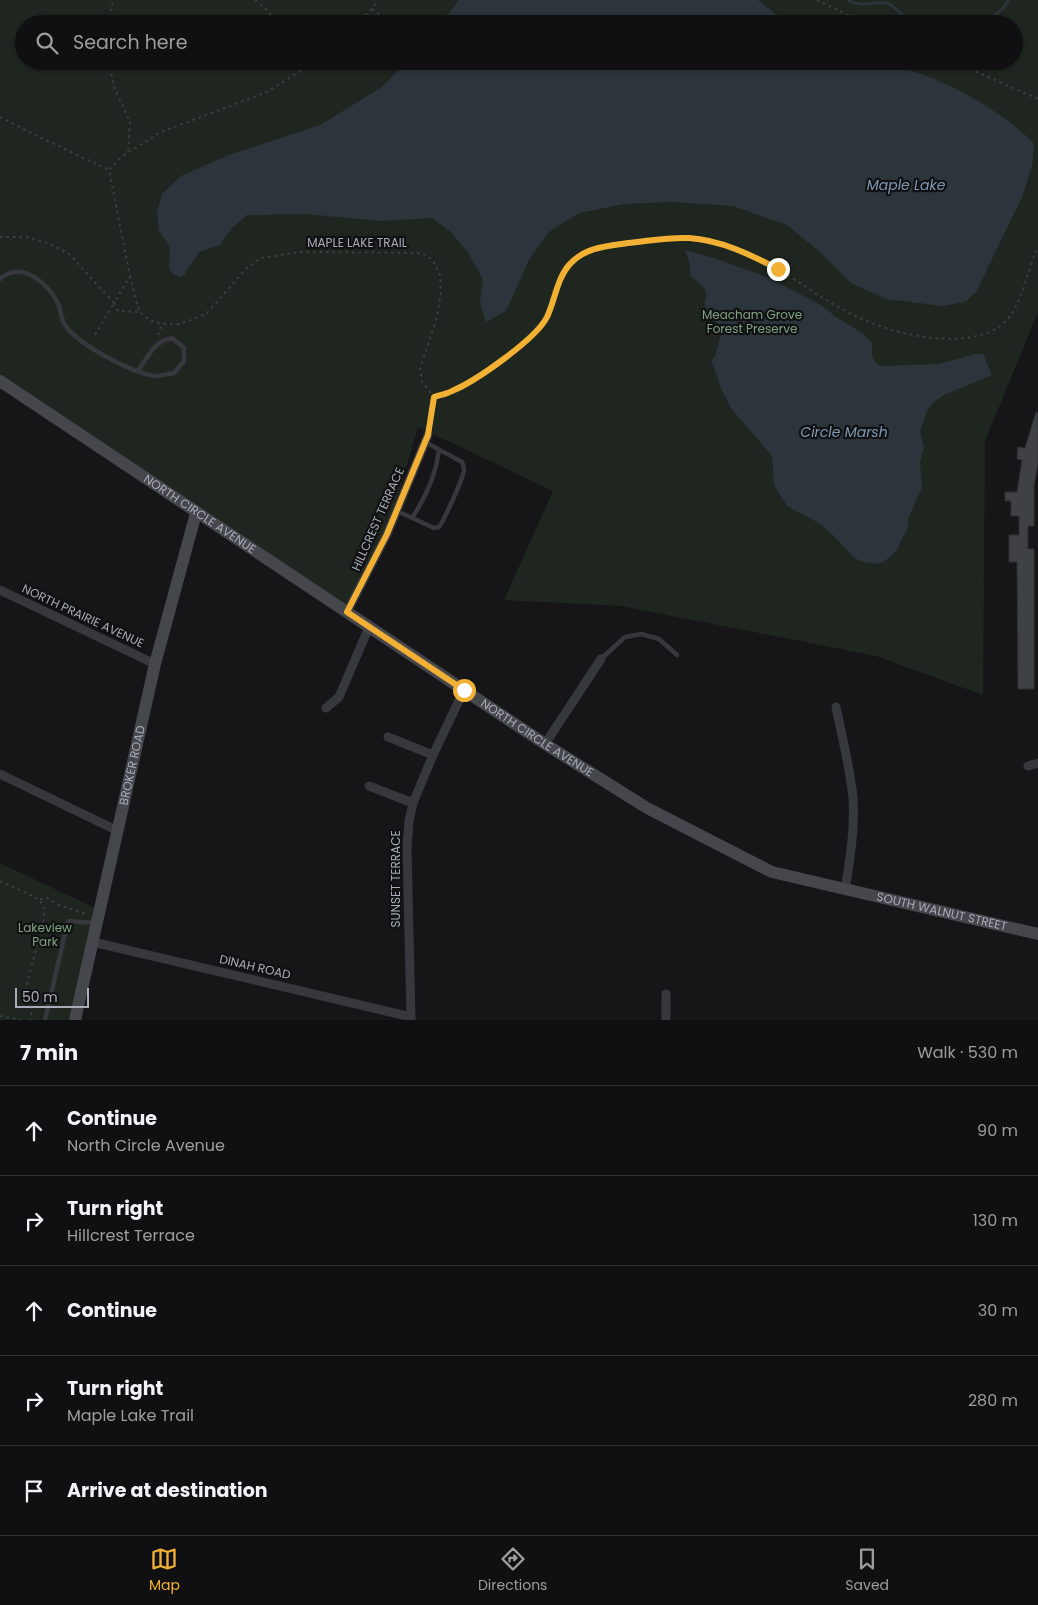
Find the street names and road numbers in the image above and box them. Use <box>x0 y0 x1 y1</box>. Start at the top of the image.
street label: MAPLE LAKE TRAIL <box>307 234 407 251</box>
street label: HILLCREST TERRACE <box>347 464 408 573</box>
street label: NORTH CIRCLE AVENUE <box>141 470 260 557</box>
street label: NORTH PRAIRIE AVENUE <box>19 580 147 651</box>
street label: NORTH CIRCLE AVENUE <box>478 695 597 781</box>
street label: BROKER ROAD <box>115 724 149 807</box>
street label: SUNSET TERRACE <box>387 830 404 928</box>
street label: SOUTH WALNUT STREET <box>875 888 1009 935</box>
street label: DINAH ROAD <box>218 950 292 983</box>

